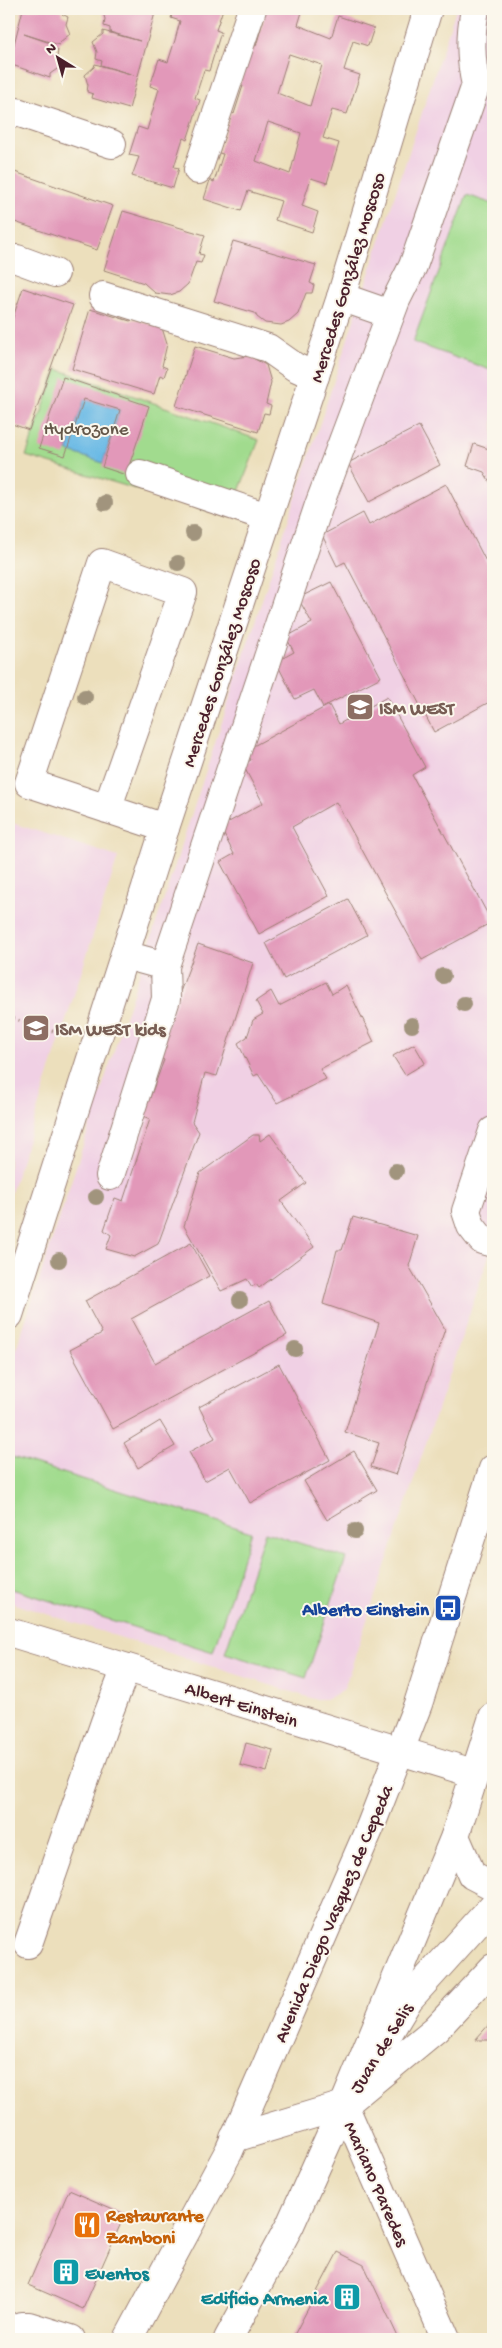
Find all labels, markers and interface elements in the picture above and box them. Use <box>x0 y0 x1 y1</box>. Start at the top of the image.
north arrow <box>32 32 82 82</box>
text: N <box>43 40 60 59</box>
street label: Mercedes González Moscoso <box>306 170 392 386</box>
park label: Hydrozone <box>44 419 129 442</box>
street label: Mercedes González Moscoso <box>179 556 268 770</box>
school or university icon: ISM WEST <box>345 692 375 722</box>
place label: ISM WEST <box>379 699 456 722</box>
school or university icon: ISM WEST kids <box>21 1013 51 1043</box>
place label: ISM WEST kids <box>55 1020 166 1043</box>
bus stop icon: Alberto Einstein <box>433 1593 463 1623</box>
place label: Alberto Einstein <box>301 1600 430 1623</box>
street label: Albert Einstein <box>182 1678 300 1734</box>
street label: Avenida Diego Vasquez de Cepeda <box>270 1781 401 2047</box>
street label: Juan de Selis <box>346 1998 420 2098</box>
street label: Mariano Paredes <box>337 2119 413 2251</box>
place label: Restaurante Zamboni <box>105 2206 205 2251</box>
restaurant icon: Restaurante Zamboni <box>72 2210 102 2240</box>
building icon: Eventos <box>51 2257 81 2287</box>
place label: Eventos <box>85 2264 150 2287</box>
building icon: Edificio Armenia <box>332 2282 362 2312</box>
place label: Edificio Armenia <box>201 2289 329 2312</box>

